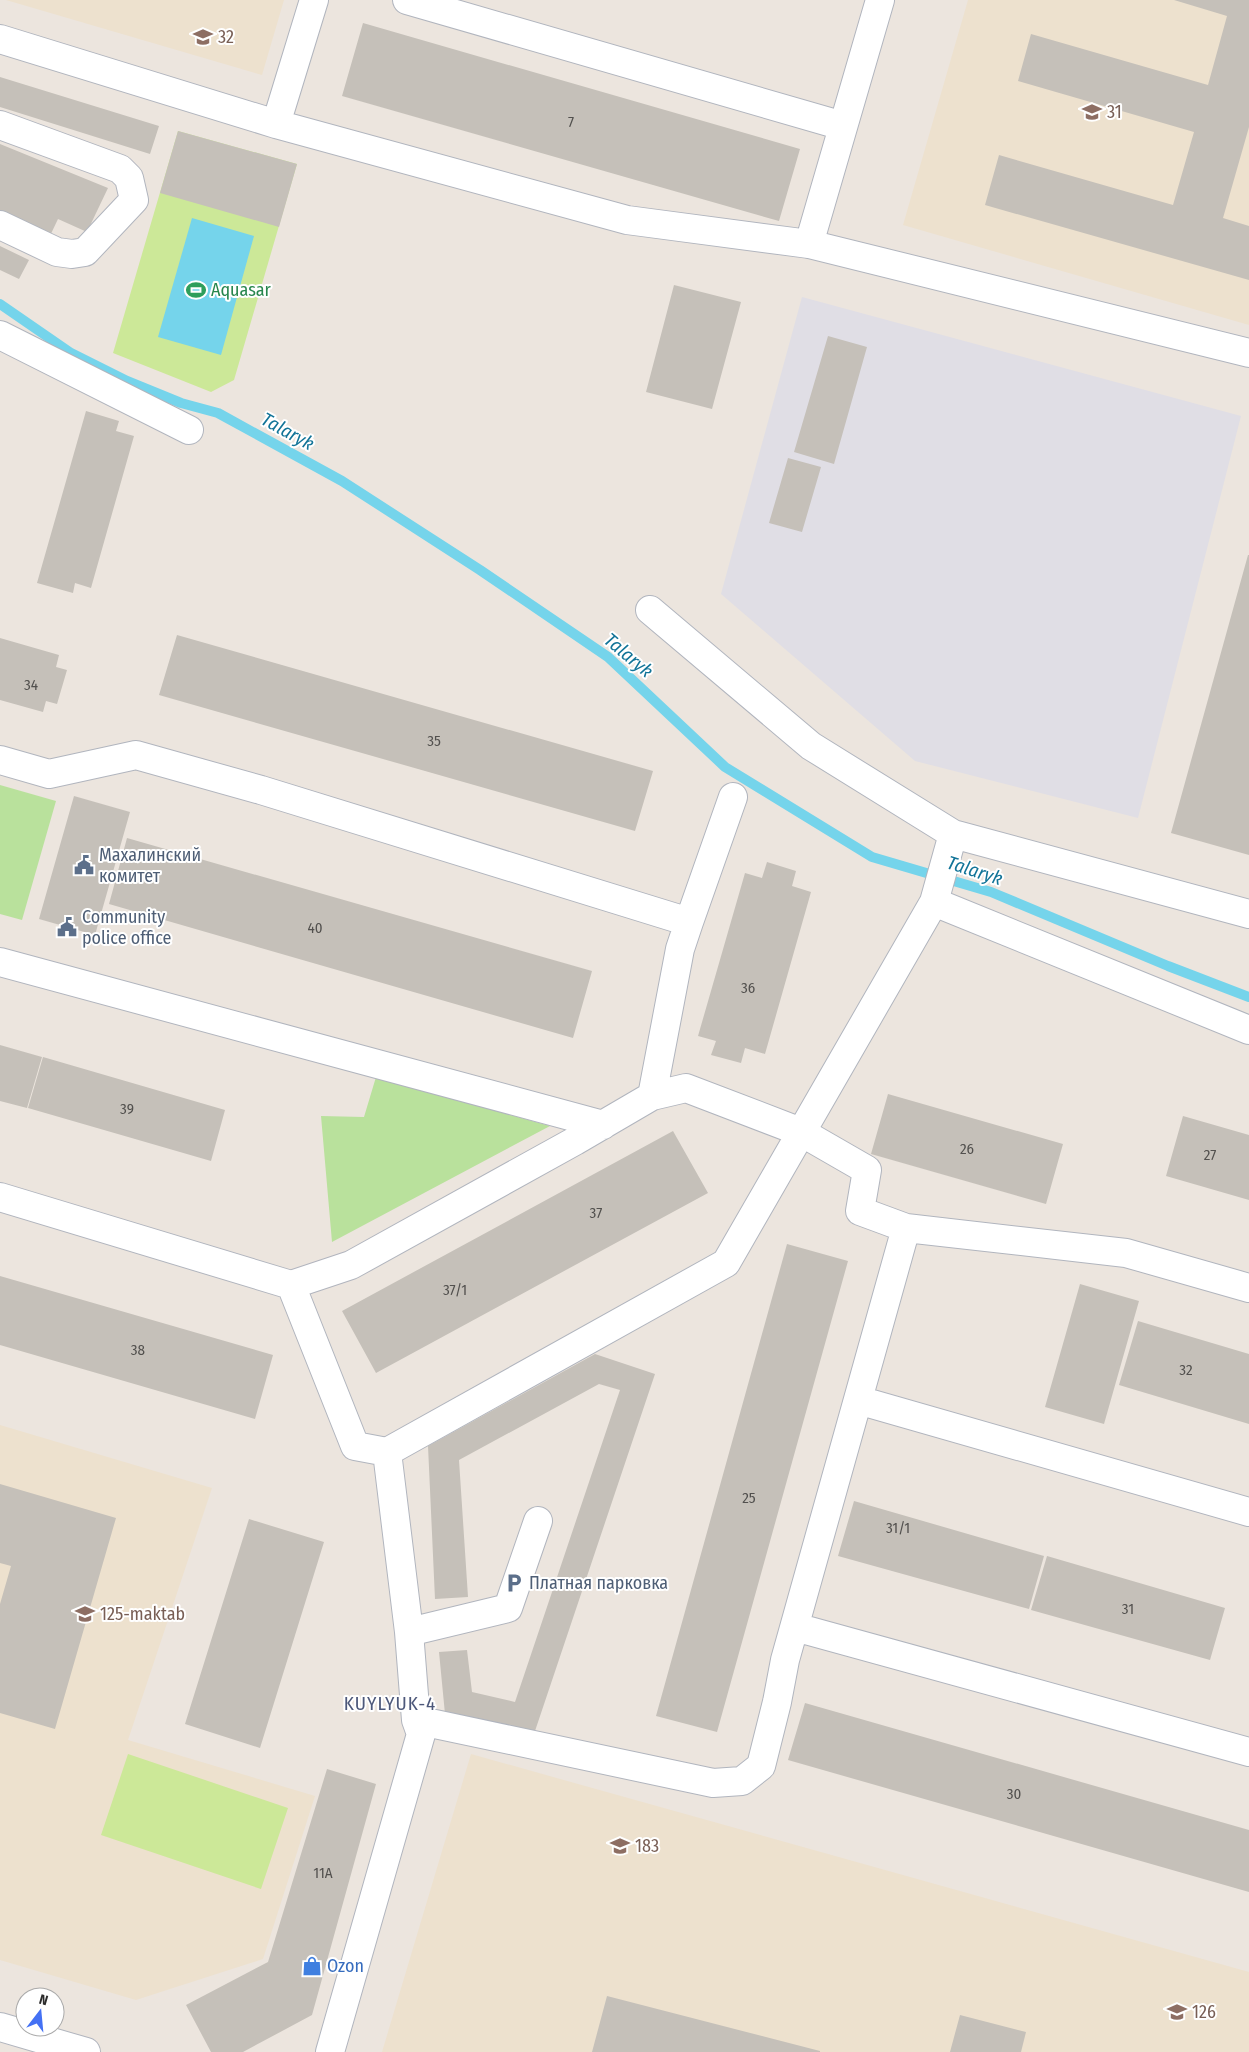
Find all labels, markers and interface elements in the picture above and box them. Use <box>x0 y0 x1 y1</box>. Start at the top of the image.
school or university icon: 32 <box>192 26 214 48</box>
place label: 32 <box>218 26 234 48</box>
school or university icon: 31 <box>1081 101 1103 123</box>
place label: 31 <box>1107 101 1122 123</box>
house number: 7 <box>568 113 574 131</box>
sports icon: Aquasar <box>185 279 207 301</box>
place label: Aquasar <box>211 279 272 301</box>
water label: Talaryk <box>257 408 318 455</box>
water label: Talaryk <box>600 628 658 682</box>
house number: 34 <box>24 676 38 694</box>
house number: 35 <box>427 732 441 750</box>
place label: Махалинский комитет <box>99 844 201 887</box>
water label: Talaryk <box>944 851 1005 890</box>
public building icon: Махалинский комитет <box>73 854 95 876</box>
place label: Community police office <box>82 906 172 949</box>
public building icon: Community police office <box>56 916 78 938</box>
house number: 40 <box>307 919 323 937</box>
house number: 36 <box>741 979 755 997</box>
house number: 39 <box>120 1100 134 1118</box>
house number: 26 <box>960 1140 974 1158</box>
house number: 27 <box>1204 1146 1216 1164</box>
house number: 37 <box>590 1204 602 1222</box>
house number: 37/1 <box>443 1281 467 1299</box>
house number: 38 <box>131 1341 145 1359</box>
house number: 32 <box>1179 1361 1193 1379</box>
house number: 25 <box>742 1489 756 1507</box>
house number: 31/1 <box>886 1519 910 1537</box>
parking icon: Платная парковка <box>503 1572 525 1594</box>
place label: Платная парковка <box>529 1572 668 1594</box>
house number: 31 <box>1122 1600 1134 1618</box>
school or university icon: 125-maktab <box>74 1603 96 1625</box>
place label: 125-maktab <box>100 1603 185 1625</box>
district label: KUYLYUK-4 <box>344 1692 436 1715</box>
house number: 30 <box>1007 1785 1021 1803</box>
school or university icon: 183 <box>609 1835 631 1857</box>
place label: 183 <box>635 1835 659 1857</box>
house number: 11А <box>313 1864 333 1882</box>
shop icon: Ozon <box>301 1955 323 1977</box>
place label: Ozon <box>327 1955 364 1977</box>
north arrow <box>15 1987 65 2037</box>
text: N <box>37 1991 50 2009</box>
school or university icon: 126 <box>1166 2001 1188 2023</box>
place label: 126 <box>1192 2001 1216 2023</box>

